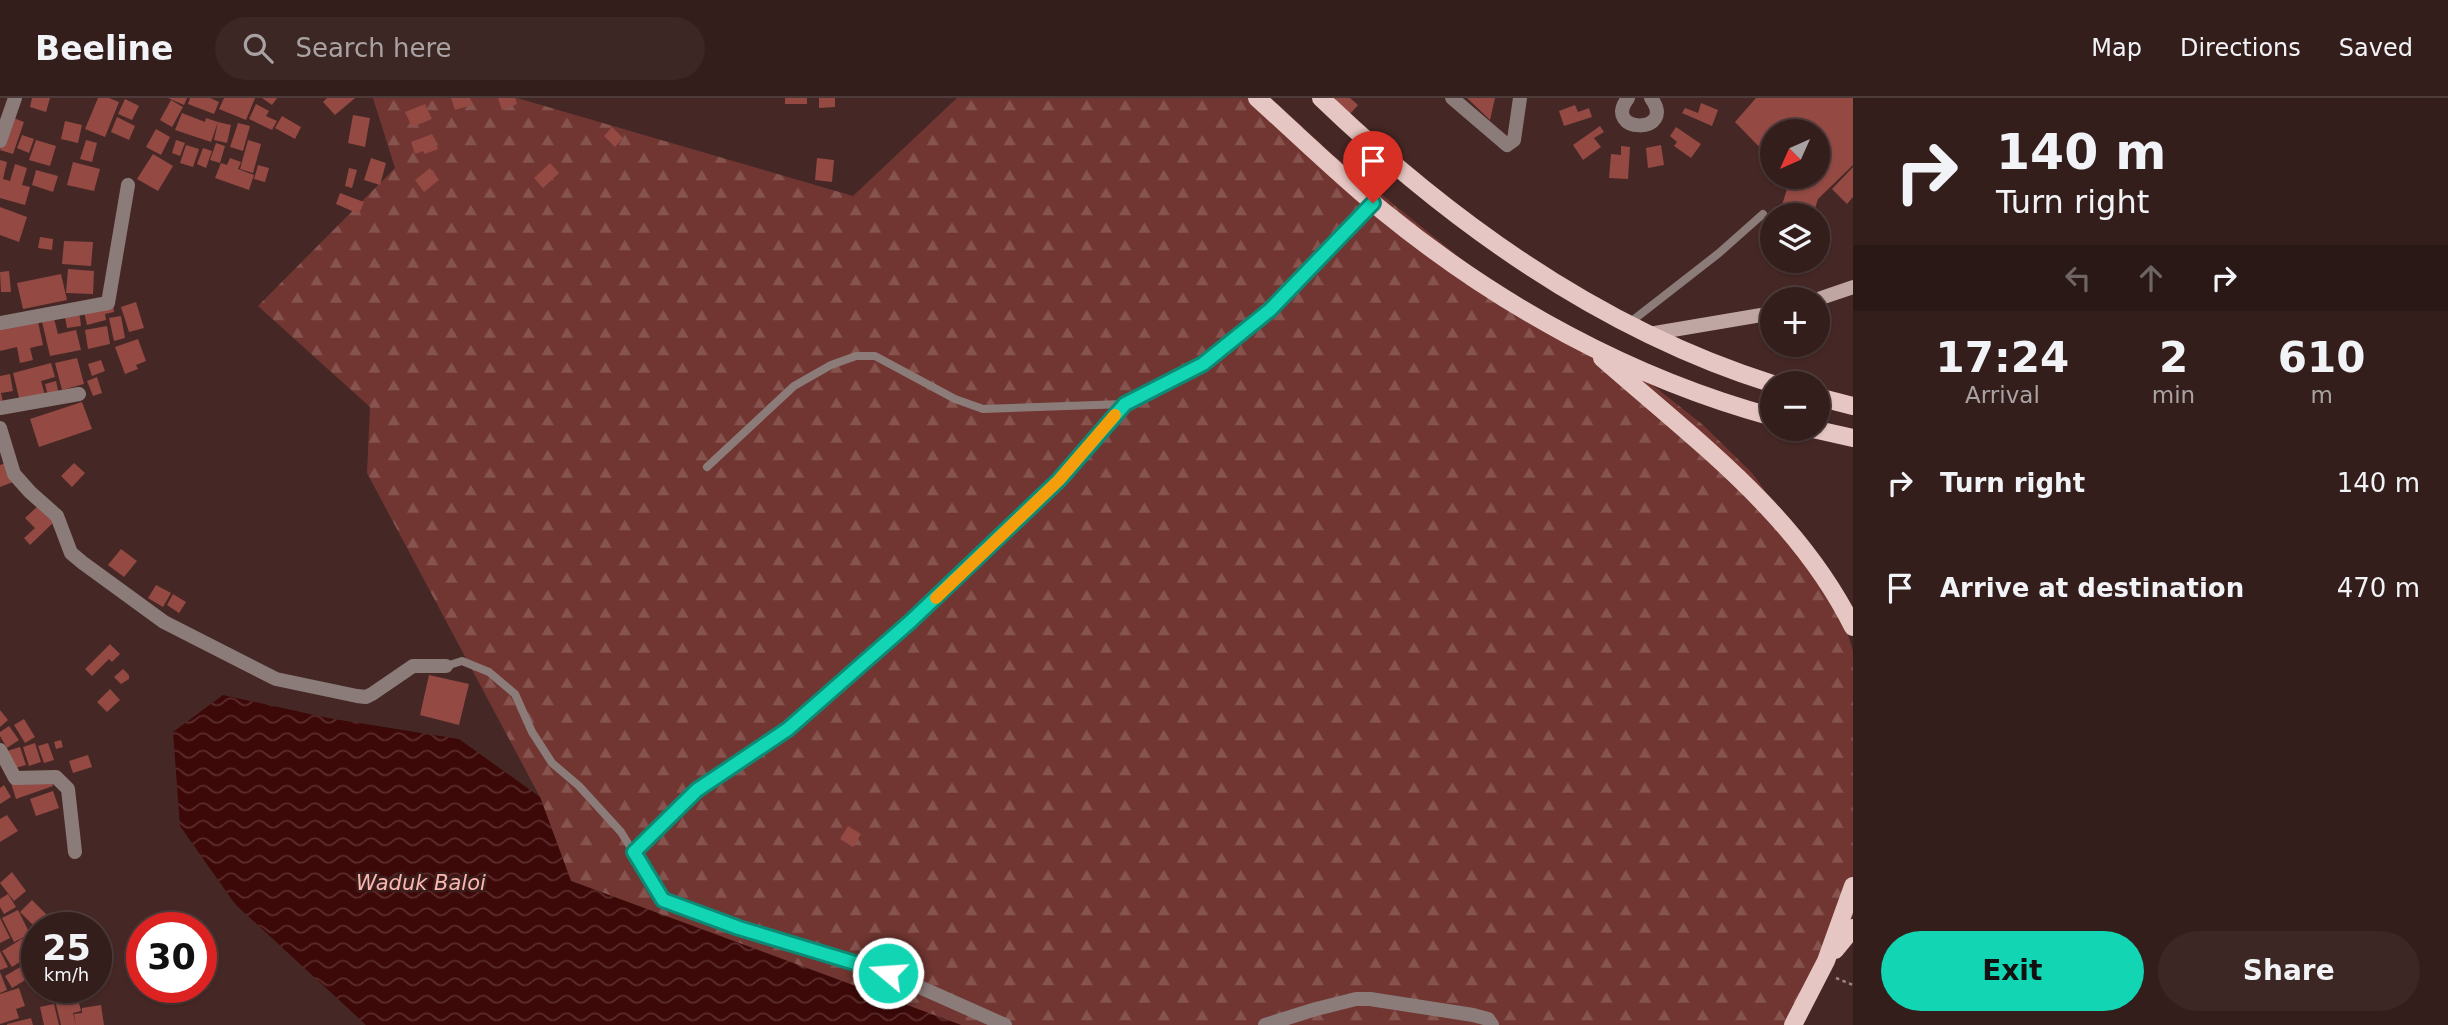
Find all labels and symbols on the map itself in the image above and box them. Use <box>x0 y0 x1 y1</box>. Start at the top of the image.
north arrow <box>1760 119 1830 189</box>
pin <box>1343 131 1403 203</box>
water label: Waduk Baloi <box>356 871 486 895</box>
speed limit sign: 30 <box>126 912 217 1003</box>
position arrow <box>851 936 925 1010</box>

